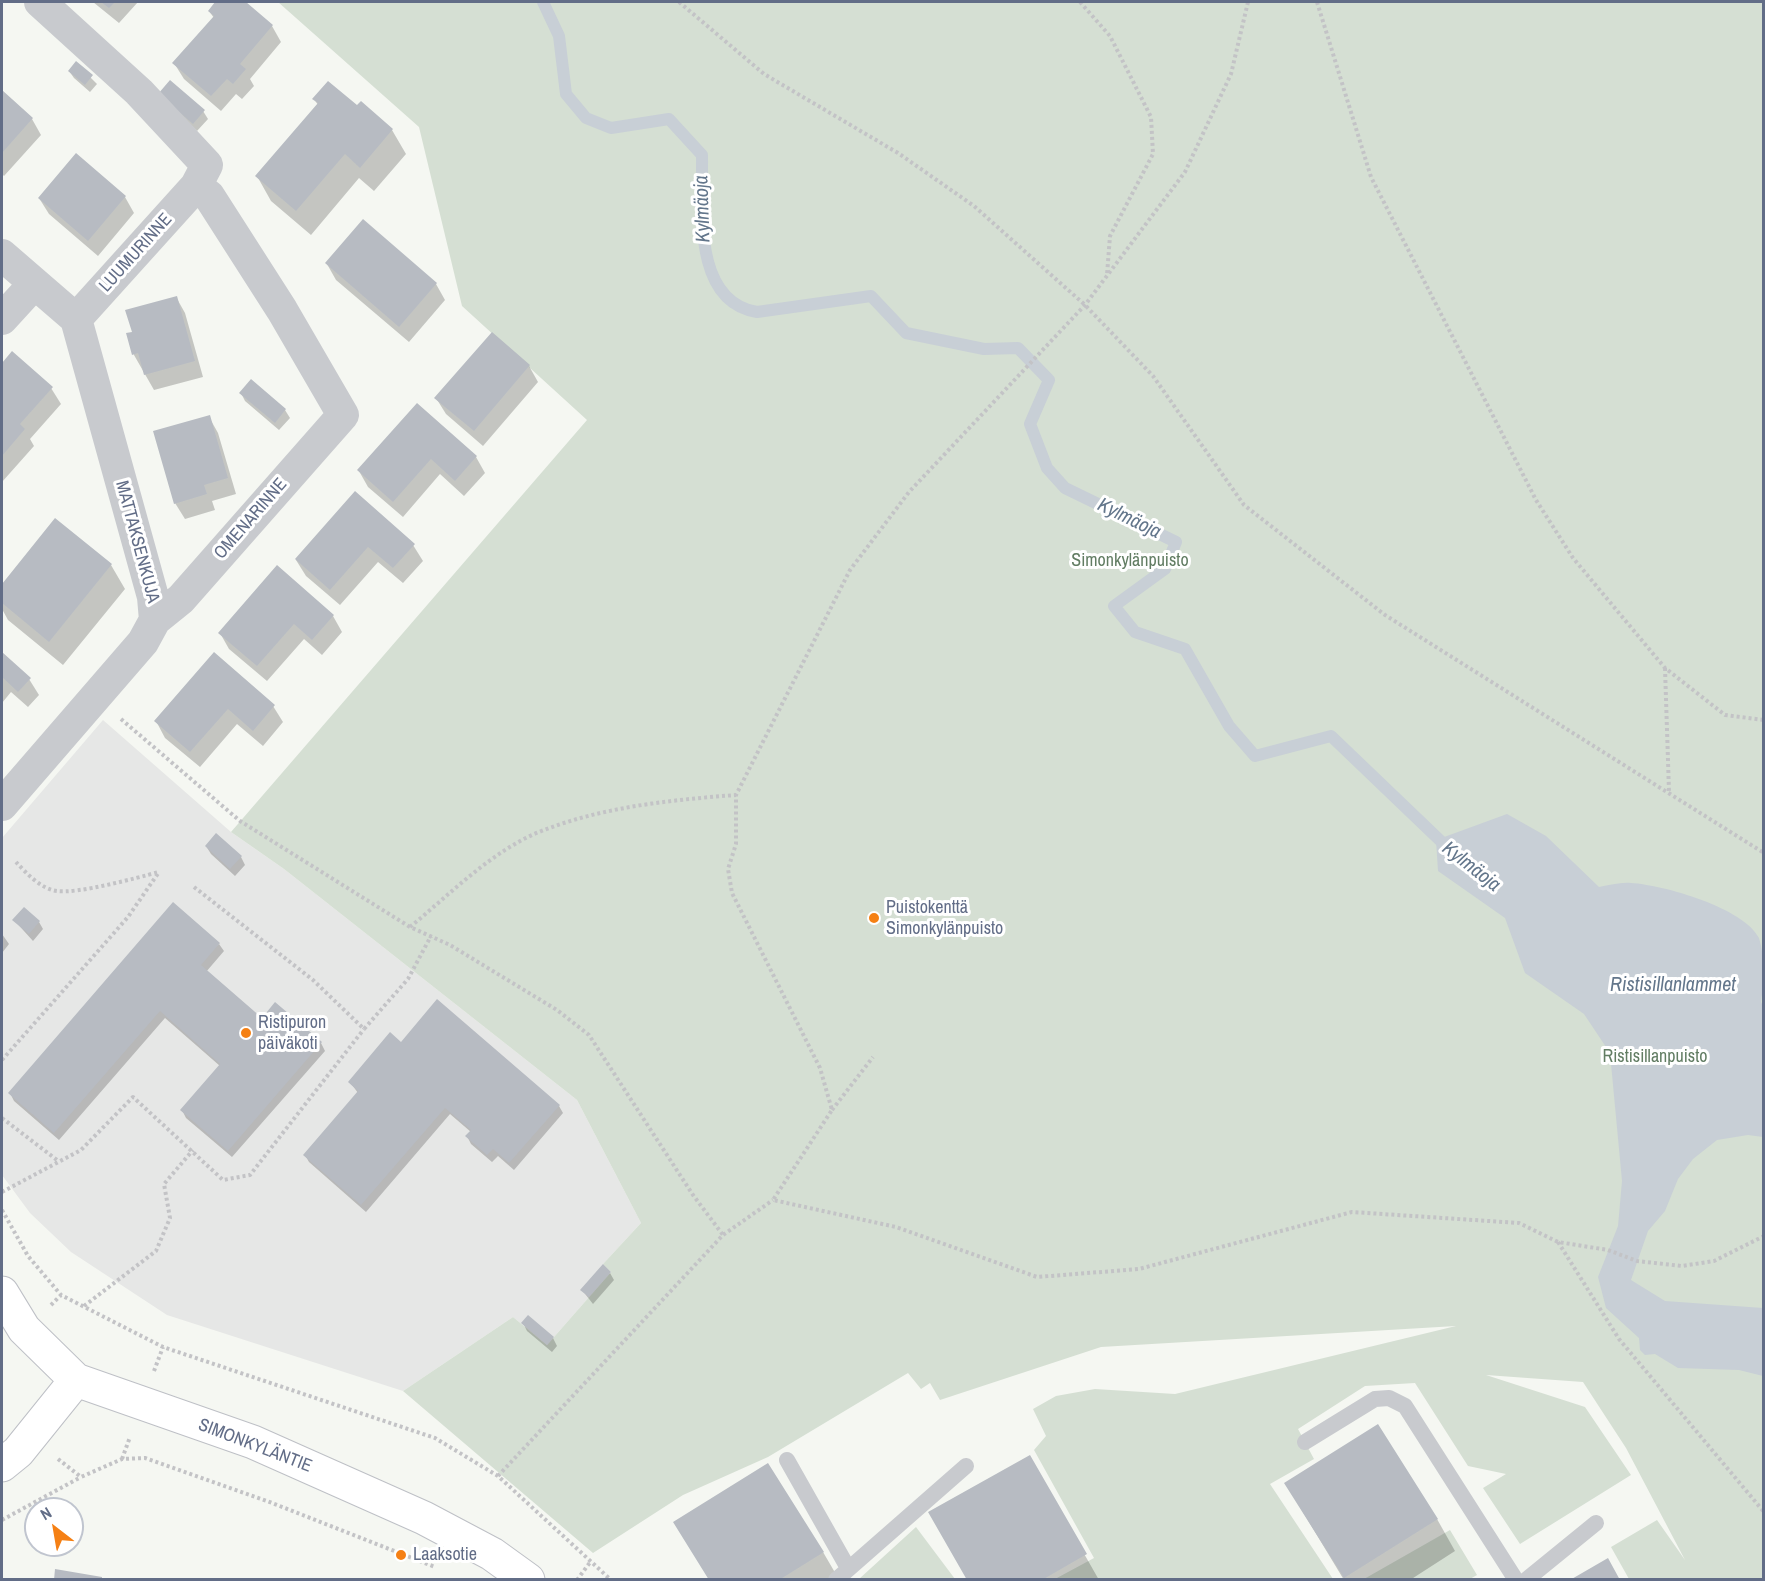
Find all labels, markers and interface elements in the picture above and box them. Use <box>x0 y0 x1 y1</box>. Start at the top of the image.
water label: Kylmäoja <box>690 175 716 243</box>
street label: LUUMURINNE <box>95 209 177 297</box>
street label: OMENARINNE <box>210 474 292 564</box>
street label: MATTAKSENKUJA <box>110 478 164 606</box>
water label: Kylmäoja <box>1093 493 1165 545</box>
park label: Simonkylänpuisto <box>1071 550 1189 572</box>
water label: Kylmäoja <box>1437 837 1505 897</box>
place label: Puistokenttä Simonkylänpuisto <box>886 897 1003 940</box>
marker: Puistokenttä Simonkylänpuisto <box>867 911 881 925</box>
water label: Ristisillanlammet <box>1610 974 1736 998</box>
place label: Ristipuron päiväkoti <box>258 1012 326 1054</box>
marker: Ristipuron päiväkoti <box>239 1026 253 1040</box>
park label: Ristisillanpuisto <box>1602 1046 1708 1068</box>
street label: SIMONKYLÄNTIE <box>195 1414 315 1478</box>
north arrow <box>24 1497 84 1557</box>
text: N <box>36 1501 55 1525</box>
place label: Laaksotie <box>413 1544 477 1566</box>
marker: Laaksotie <box>394 1548 408 1562</box>

